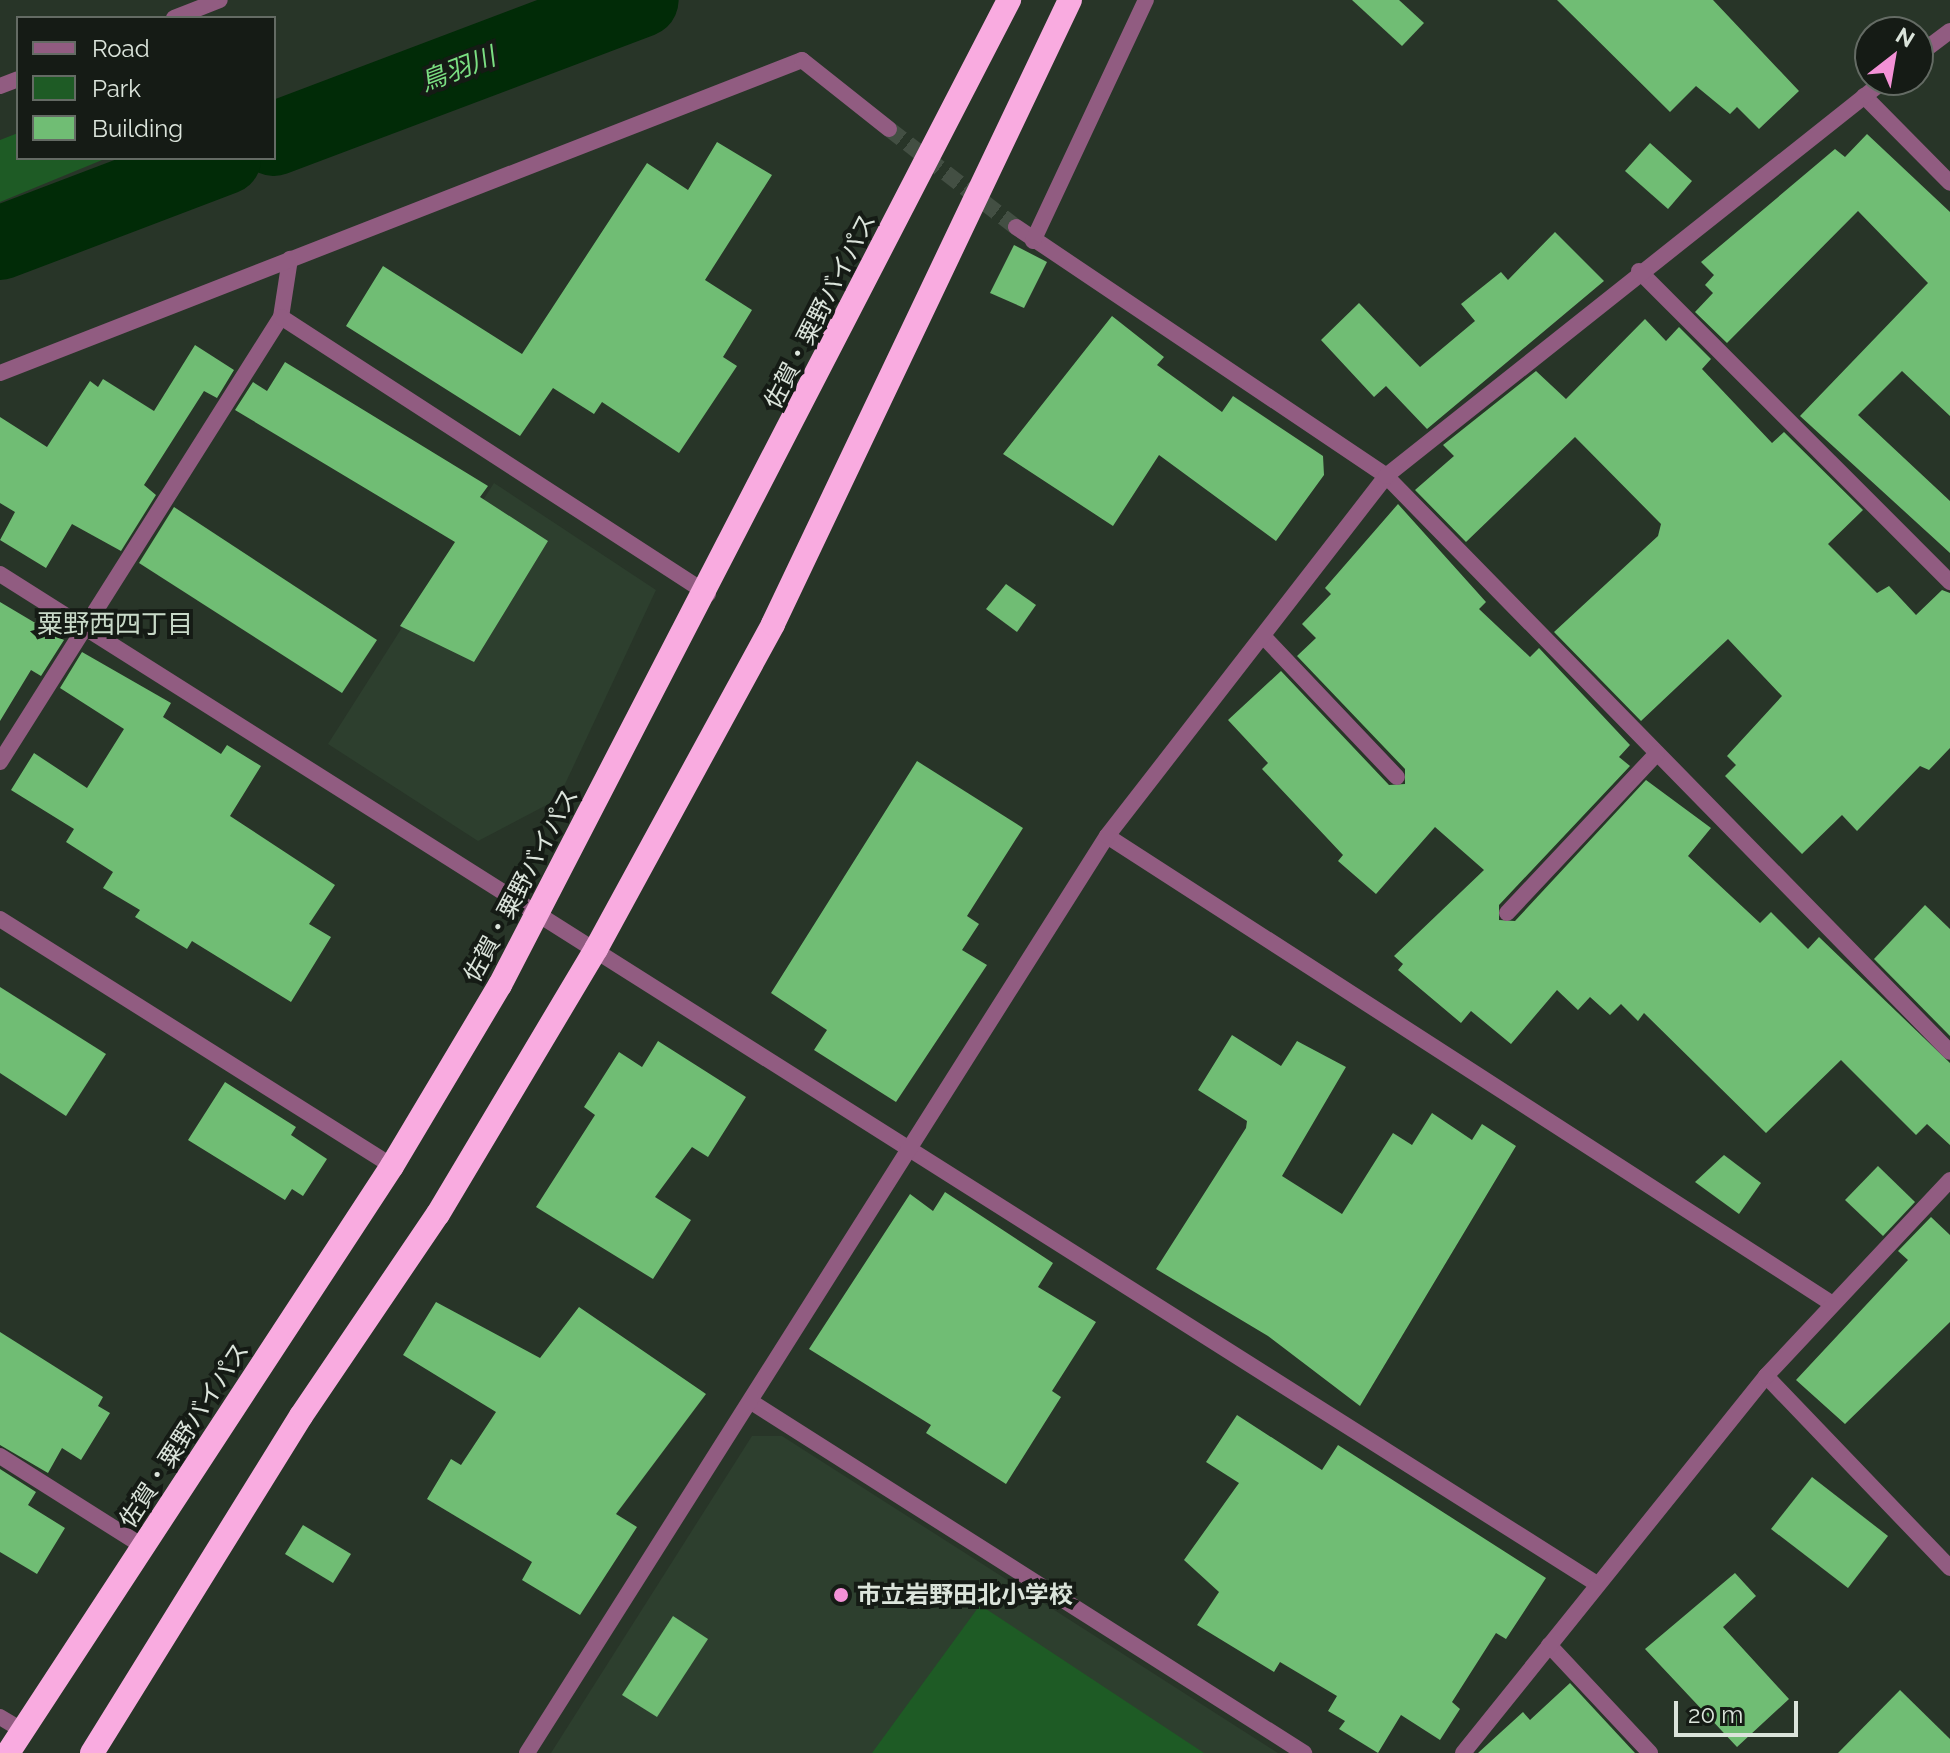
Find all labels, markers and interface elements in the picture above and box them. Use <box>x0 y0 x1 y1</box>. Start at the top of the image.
legend <box>16 16 276 160</box>
north arrow <box>1854 16 1934 96</box>
text: N <box>1891 22 1919 53</box>
text: Road <box>92 34 150 63</box>
water label: 鳥羽川 <box>416 41 500 99</box>
text: Park <box>92 74 141 103</box>
text: Building <box>92 114 183 143</box>
street label: 佐賀・粟野バイパス <box>758 208 882 414</box>
district label: 粟野西四丁目 <box>37 609 193 641</box>
street label: 佐賀・粟野バイパス <box>458 783 584 987</box>
street label: 佐賀・粟野バイパス <box>113 1337 255 1533</box>
place label: 市立岩野田北小学校 <box>857 1581 1073 1609</box>
marker: 市立岩野田北小学校 <box>832 1586 850 1604</box>
scale bar <box>1678 1685 1802 1735</box>
text: 20 m <box>1688 1700 1743 1729</box>

